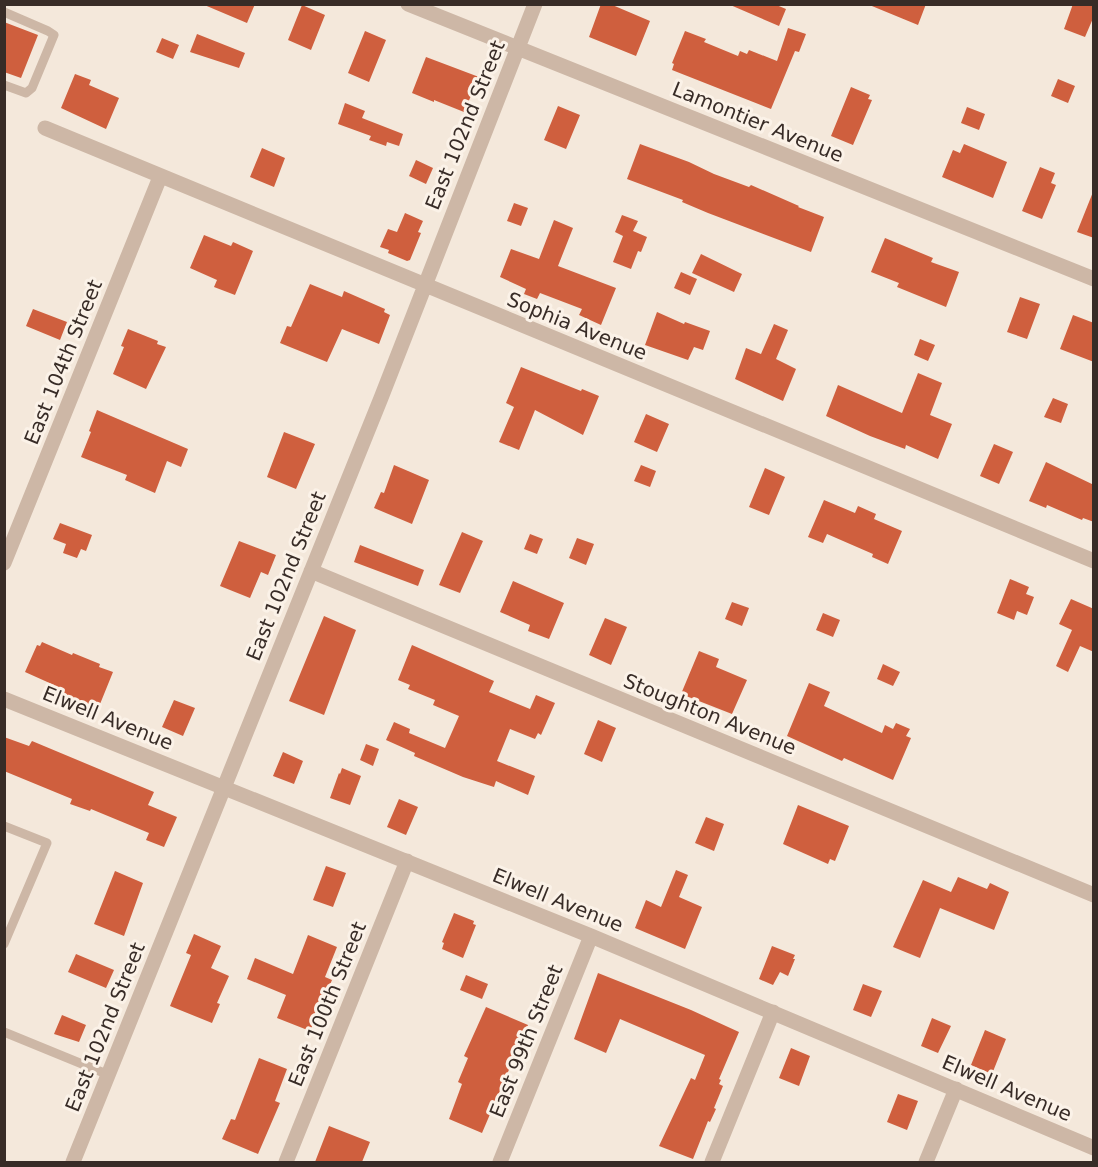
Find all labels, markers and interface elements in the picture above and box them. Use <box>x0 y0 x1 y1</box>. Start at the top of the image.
street label: East 102nd Street <box>420 37 510 213</box>
street label: Lamontier Avenue <box>669 77 847 167</box>
street label: East 104th Street <box>19 276 107 448</box>
street label: Sophia Avenue <box>504 287 650 365</box>
street label: East 102nd Street <box>241 488 331 664</box>
street label: Stoughton Avenue <box>620 668 800 760</box>
street label: Elwell Avenue <box>39 681 177 755</box>
street label: Elwell Avenue <box>489 863 627 937</box>
street label: East 100th Street <box>283 918 371 1090</box>
street label: East 102nd Street <box>60 939 150 1115</box>
street label: East 99th Street <box>484 961 568 1121</box>
street label: Elwell Avenue <box>939 1050 1075 1126</box>

